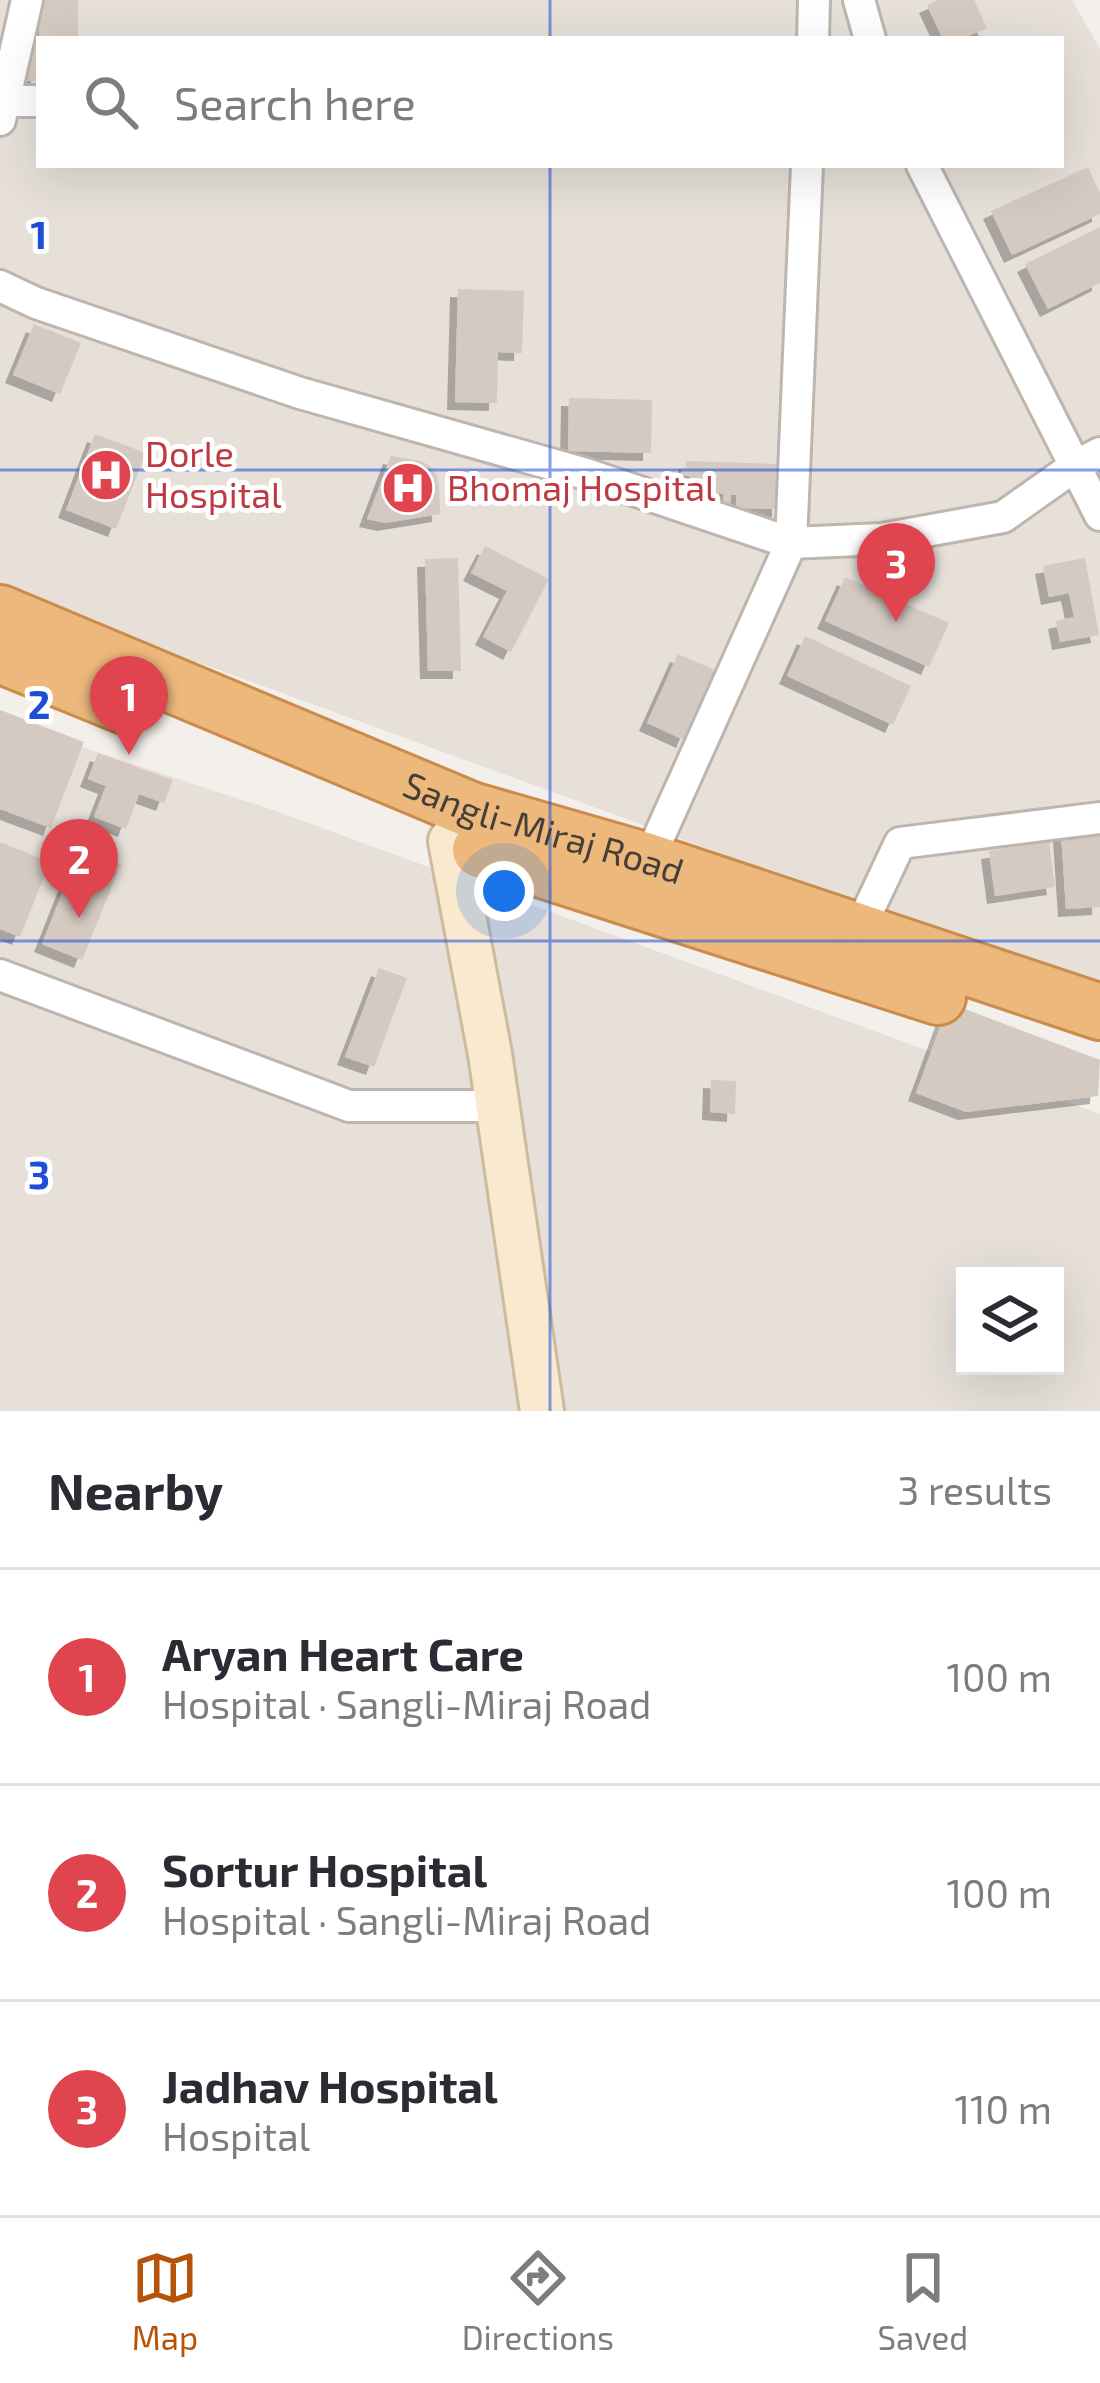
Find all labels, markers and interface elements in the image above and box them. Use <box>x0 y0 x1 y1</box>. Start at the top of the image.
search box <box>36 36 1064 168</box>
icon: search <box>78 69 144 135</box>
text: Search here <box>174 75 416 129</box>
text: 1 <box>31 210 47 257</box>
place label: Dorle Hospital <box>145 431 282 515</box>
hospital icon: Dorle Hospital <box>78 447 134 503</box>
hospital icon: Bhomaj Hospital <box>380 460 436 516</box>
place label: Bhomaj Hospital <box>447 465 716 508</box>
pin: 3 <box>857 523 935 622</box>
pin: 1 <box>90 656 168 755</box>
text: 2 <box>28 680 50 727</box>
street label: Sangli-Miraj Road <box>398 761 689 891</box>
pin: 2 <box>40 819 118 918</box>
your location <box>474 861 534 921</box>
text: 3 <box>28 1150 50 1197</box>
map controls <box>956 1267 1064 1375</box>
button: layers <box>956 1267 1064 1375</box>
text: Nearby <box>48 1459 223 1520</box>
text: 3 results <box>898 1466 1052 1513</box>
text: Aryan Heart Care <box>162 1626 524 1680</box>
text: 1 <box>79 1653 95 1700</box>
text: 100 m <box>947 1653 1052 1700</box>
text: Hospital · Sangli-Miraj Road <box>162 1680 651 1727</box>
text: Sortur Hospital <box>162 1842 487 1896</box>
text: 2 <box>76 1869 98 1916</box>
text: 100 m <box>947 1869 1052 1916</box>
text: Hospital · Sangli-Miraj Road <box>162 1896 651 1943</box>
text: Jadhav Hospital <box>162 2058 498 2112</box>
text: 3 <box>76 2085 98 2132</box>
text: 110 m <box>955 2085 1052 2132</box>
text: Hospital <box>162 2112 310 2159</box>
tab: Map <box>132 2245 198 2357</box>
tab: Directions <box>462 2245 614 2357</box>
tab: Saved <box>878 2245 968 2357</box>

